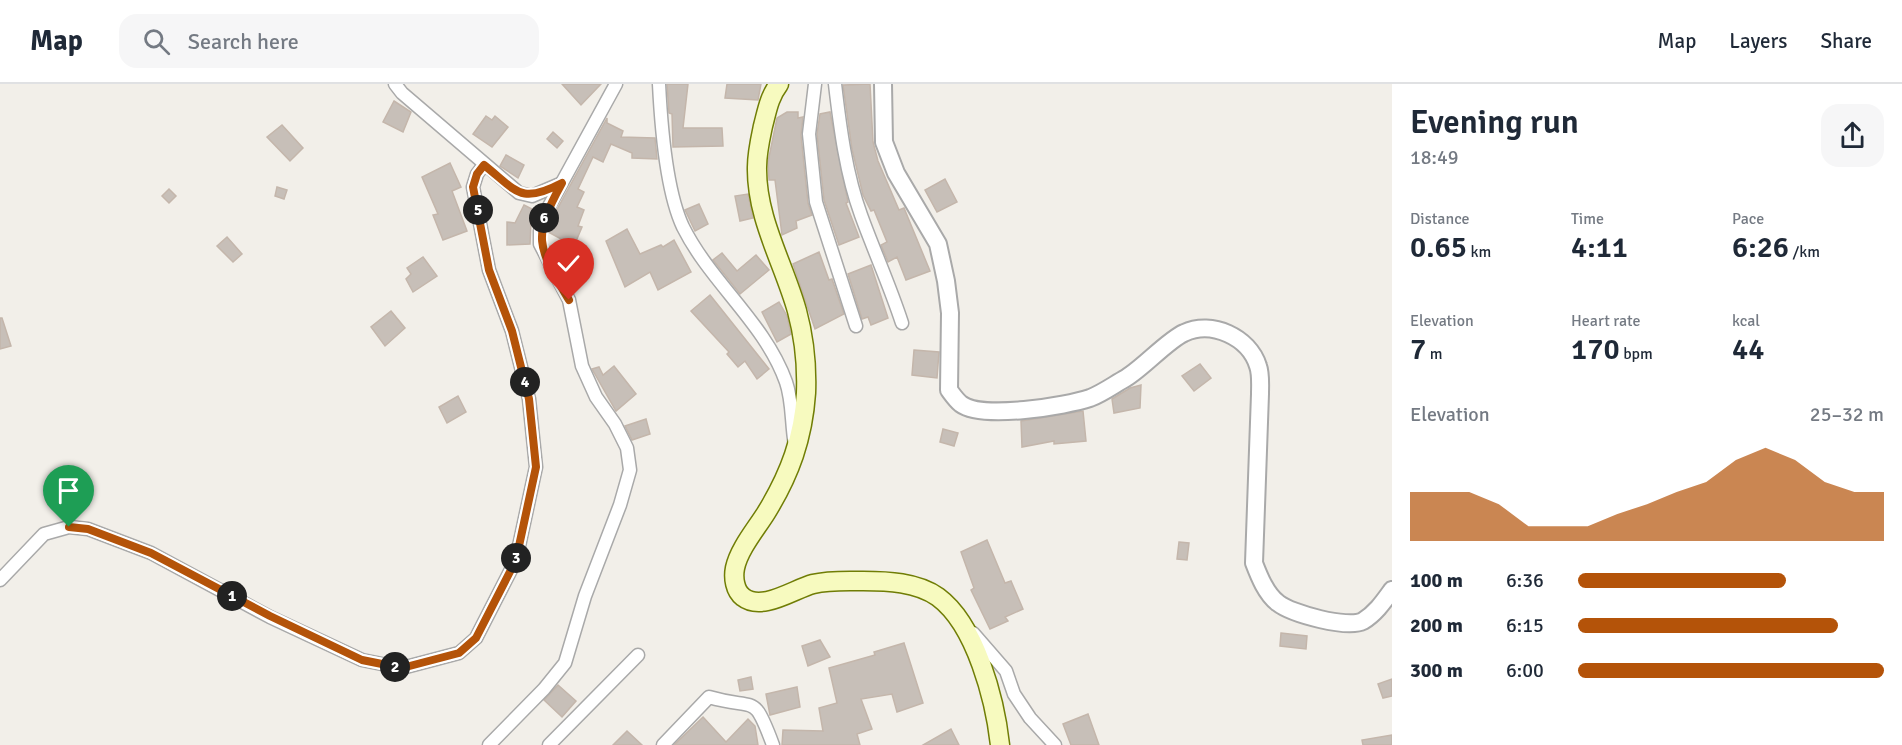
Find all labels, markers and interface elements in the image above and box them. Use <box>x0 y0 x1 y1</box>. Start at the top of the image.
search box <box>119 14 539 68</box>
text: Map <box>30 24 83 58</box>
icon: search <box>140 25 173 58</box>
text: Search here <box>188 28 299 55</box>
text: Map <box>1658 28 1696 54</box>
text: Layers <box>1729 28 1787 54</box>
text: Share <box>1820 28 1872 54</box>
text: Evening run <box>1410 102 1579 143</box>
button: share <box>1821 104 1884 167</box>
text: 18:49 <box>1410 145 1459 170</box>
pin: 5 <box>463 195 493 225</box>
text: 5 <box>474 200 482 220</box>
pin: 6 <box>529 203 559 233</box>
text: 6 <box>540 208 548 228</box>
text: Distance <box>1410 209 1470 229</box>
text: Time <box>1571 209 1604 229</box>
text: Pace <box>1732 209 1764 229</box>
text: 0.65 <box>1410 229 1467 266</box>
text: 4:11 <box>1571 229 1628 266</box>
text: 6:26 <box>1732 229 1789 266</box>
pin <box>543 238 594 300</box>
text: km <box>1467 242 1491 262</box>
text: /km <box>1789 242 1820 262</box>
icon: check <box>552 247 585 280</box>
text: Elevation <box>1410 311 1474 331</box>
text: Heart rate <box>1571 311 1640 331</box>
text: kcal <box>1732 311 1760 331</box>
text: 7 <box>1410 331 1426 368</box>
text: 170 <box>1571 331 1620 368</box>
text: 44 <box>1732 331 1764 368</box>
text: m <box>1426 344 1442 364</box>
text: bpm <box>1620 344 1653 364</box>
pin: 4 <box>510 367 540 397</box>
text: 4 <box>521 372 529 392</box>
text: Elevation <box>1410 402 1490 427</box>
text: 25–32 m <box>1810 402 1884 427</box>
pin <box>43 465 94 527</box>
icon: arrive <box>52 474 85 507</box>
pin: 3 <box>501 543 531 573</box>
text: 3 <box>512 548 520 568</box>
text: 100 m <box>1410 568 1463 593</box>
text: 6:36 <box>1506 568 1544 593</box>
pin: 1 <box>217 581 247 611</box>
text: 1 <box>228 586 236 606</box>
text: 200 m <box>1410 613 1463 638</box>
text: 6:15 <box>1506 613 1544 638</box>
pin: 2 <box>380 652 410 682</box>
text: 2 <box>391 657 399 677</box>
text: 300 m <box>1410 658 1463 683</box>
text: 6:00 <box>1506 658 1544 683</box>

